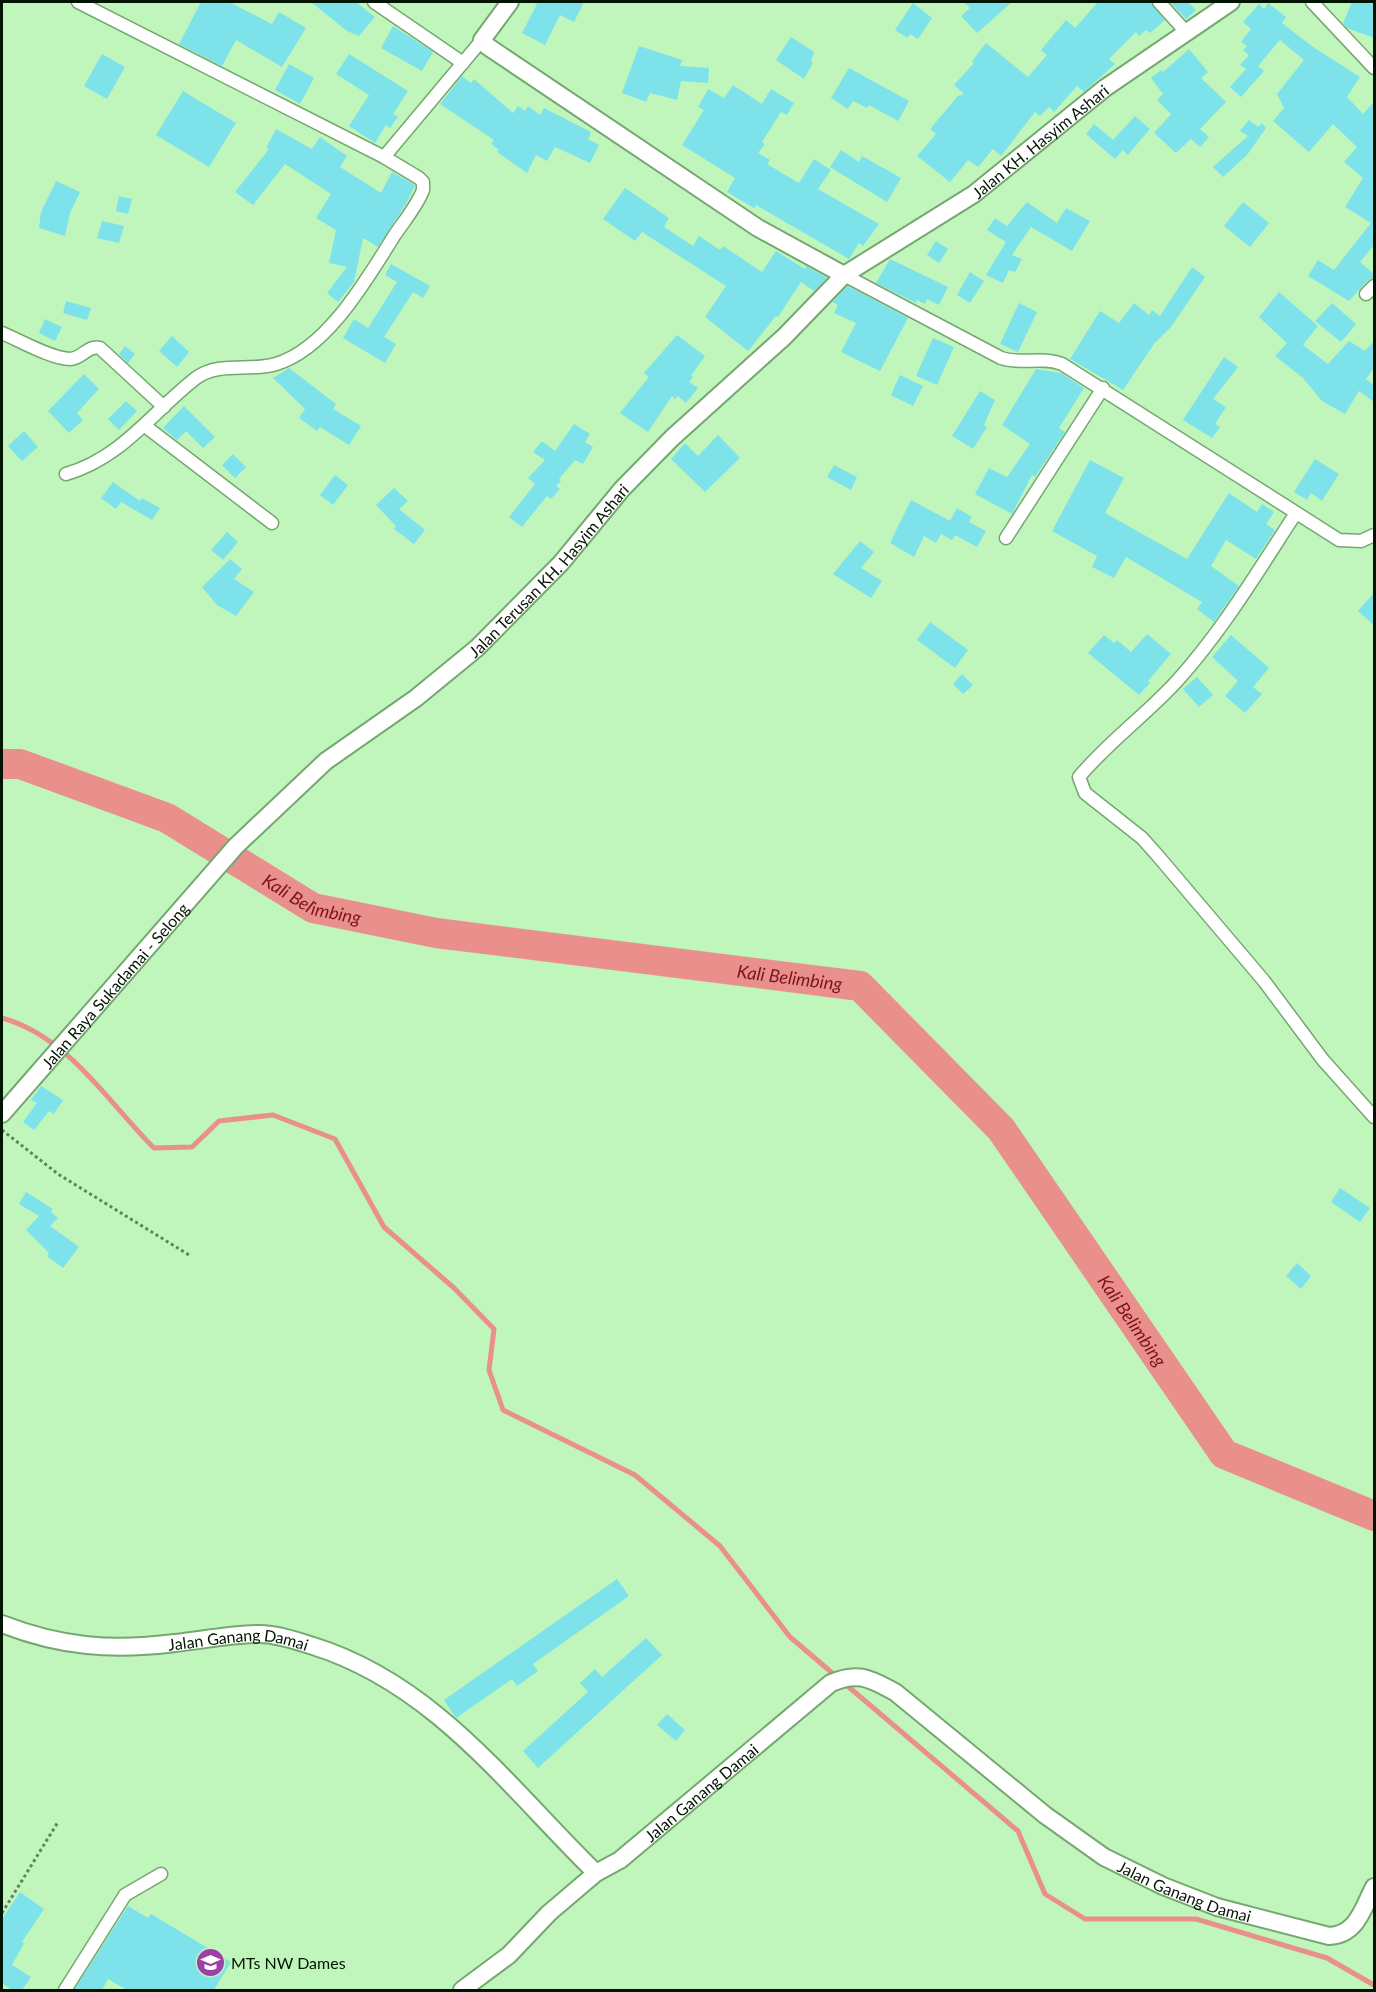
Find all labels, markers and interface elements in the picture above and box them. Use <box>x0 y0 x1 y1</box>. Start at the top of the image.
street label: Jalan KH. Hasyim Ashari <box>968 80 1112 202</box>
street label: Jalan Terusan KH. Hasyim Ashari <box>465 479 632 661</box>
water label: Kali Belimbing <box>259 869 363 929</box>
street label: Jalan Raya Sukadamai - Selong <box>37 898 192 1072</box>
water label: Kali Belimbing <box>736 960 844 995</box>
water label: Kali Belimbing <box>1093 1271 1172 1371</box>
street label: Jalan Ganang Damai <box>167 1624 311 1654</box>
street label: Jalan Ganang Damai <box>640 1739 761 1845</box>
street label: Jalan Ganang Damai <box>1115 1856 1253 1925</box>
school or university icon: MTs NW Dames <box>194 1946 226 1978</box>
place label: MTs NW Dames <box>231 1953 346 1972</box>

